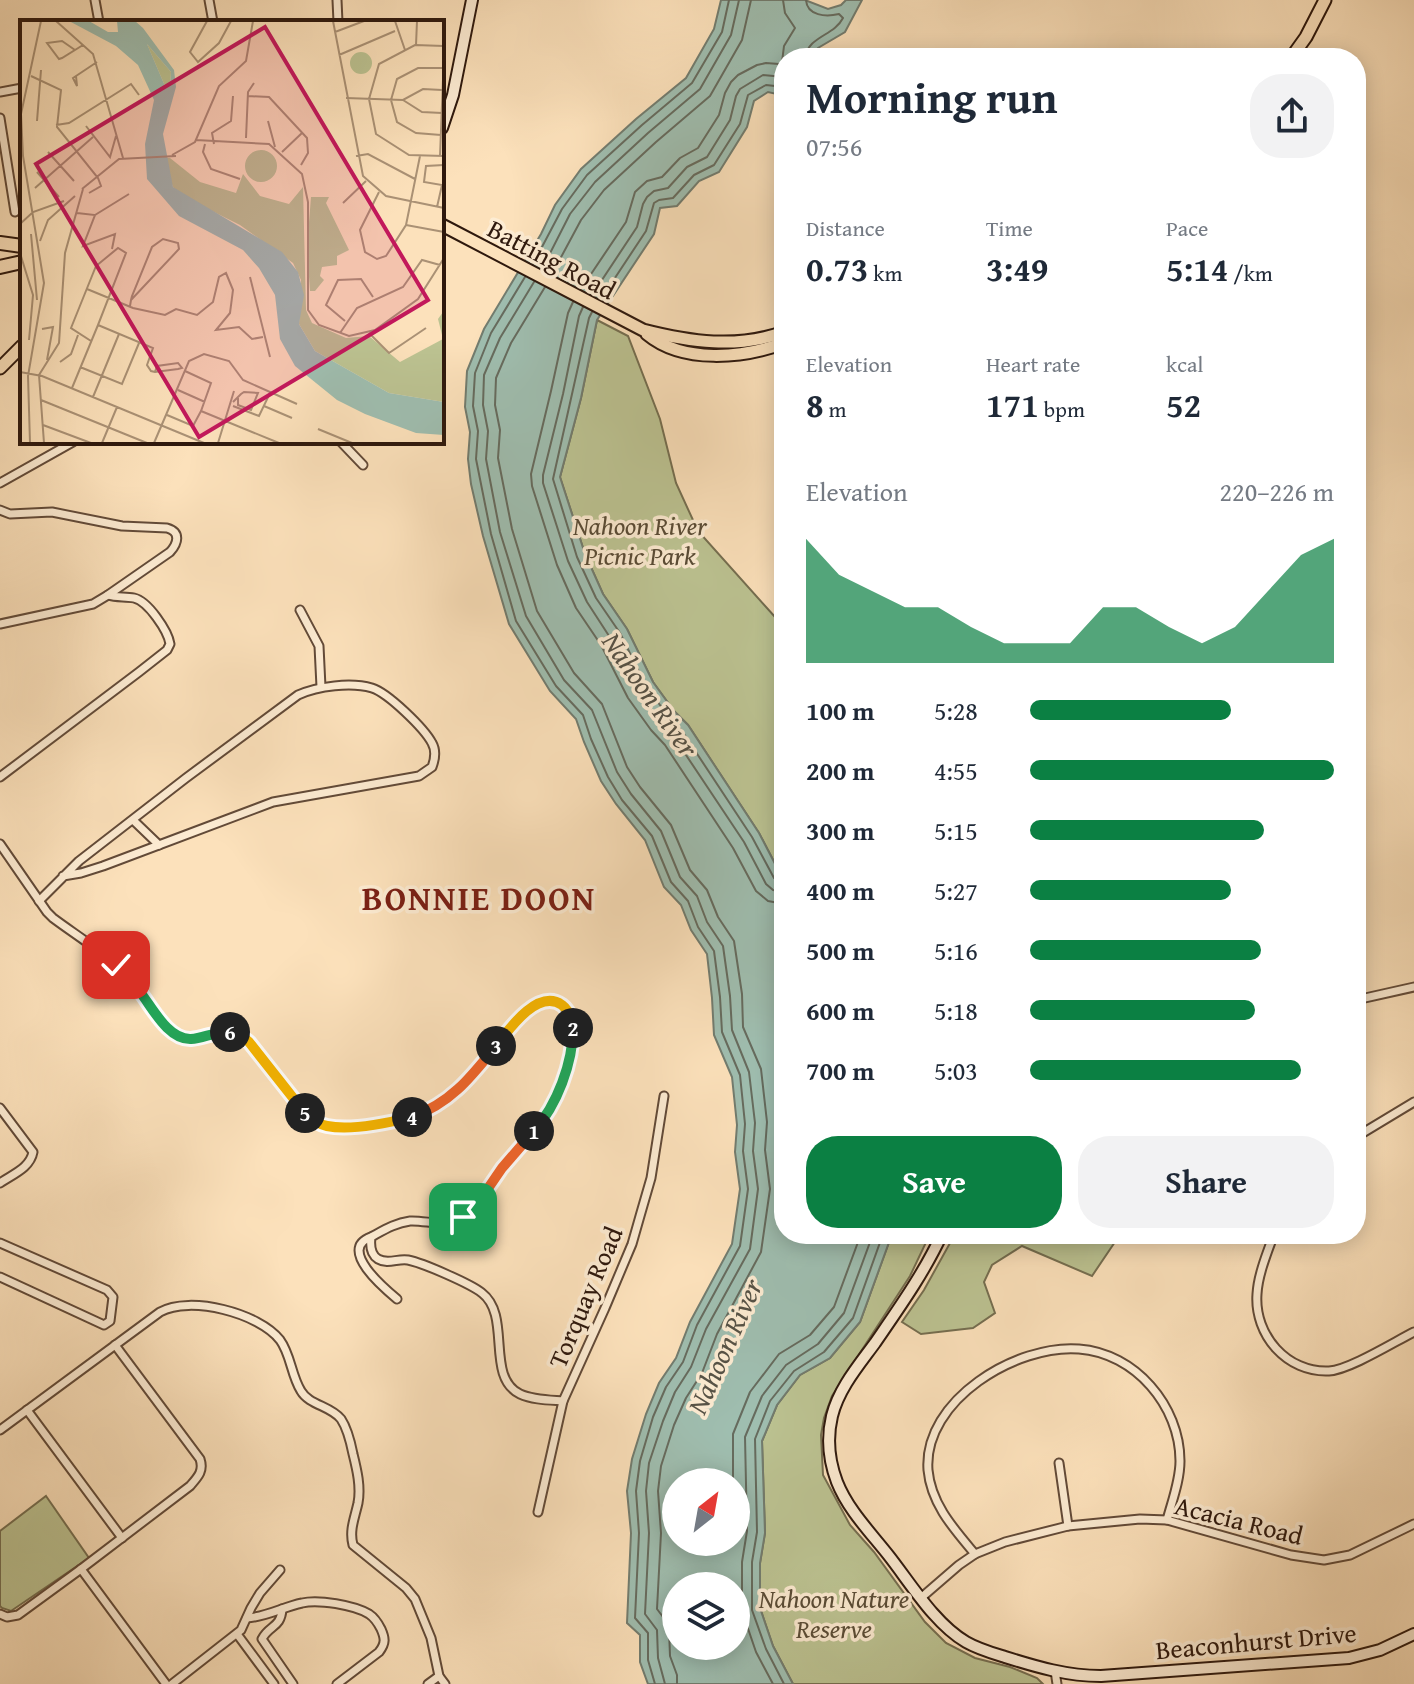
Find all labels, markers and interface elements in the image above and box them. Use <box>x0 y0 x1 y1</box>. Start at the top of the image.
inset map <box>20 20 444 444</box>
text: Morning run <box>806 65 1057 129</box>
button: share <box>1250 74 1334 158</box>
text: 07:56 <box>806 127 862 166</box>
street label: Batting Road <box>481 209 623 309</box>
text: Distance <box>806 212 885 244</box>
text: Time <box>986 212 1033 244</box>
text: Pace <box>1166 212 1208 244</box>
text: 0.73 <box>806 244 868 293</box>
text: 3:49 <box>986 244 1048 293</box>
text: 5:14 <box>1166 244 1228 293</box>
text: km <box>868 257 902 289</box>
text: /km <box>1228 257 1273 289</box>
text: Elevation <box>806 348 892 380</box>
text: Heart rate <box>986 348 1080 380</box>
text: kcal <box>1166 348 1204 380</box>
text: 8 <box>806 380 824 429</box>
text: 171 <box>986 380 1039 429</box>
text: 52 <box>1166 380 1201 429</box>
text: m <box>824 393 846 425</box>
text: bpm <box>1039 393 1085 425</box>
text: Elevation <box>806 472 908 511</box>
text: 220–226 m <box>1220 472 1334 511</box>
park label: Nahoon River Picnic Park <box>572 506 708 575</box>
water label: Nahoon River <box>592 622 710 766</box>
text: 100 m <box>806 691 874 730</box>
text: 5:28 <box>934 691 978 730</box>
text: 200 m <box>806 751 874 790</box>
text: 4:55 <box>934 751 978 790</box>
text: 300 m <box>806 811 874 850</box>
text: 5:15 <box>934 811 978 850</box>
text: 400 m <box>806 871 874 910</box>
text: 5:27 <box>934 871 978 910</box>
district label: BONNIE DOON <box>362 873 596 922</box>
pin <box>82 931 150 999</box>
text: 500 m <box>806 931 874 970</box>
text: 5:16 <box>934 931 978 970</box>
icon: check <box>94 943 138 987</box>
text: 600 m <box>806 991 874 1030</box>
text: 5:18 <box>934 991 978 1030</box>
pin: 2 <box>553 1008 593 1048</box>
pin: 6 <box>210 1012 250 1052</box>
text: 2 <box>567 1012 579 1044</box>
text: 6 <box>224 1016 236 1048</box>
pin: 3 <box>476 1026 516 1066</box>
text: 3 <box>490 1030 502 1062</box>
text: 700 m <box>806 1051 874 1090</box>
text: 5:03 <box>934 1051 978 1090</box>
pin: 5 <box>285 1093 325 1133</box>
text: 5 <box>299 1097 311 1129</box>
pin: 4 <box>392 1097 432 1137</box>
text: 4 <box>406 1101 418 1133</box>
pin: 1 <box>514 1111 554 1151</box>
text: 1 <box>528 1115 540 1147</box>
button: Save <box>806 1136 1062 1228</box>
button: Share <box>1078 1136 1334 1228</box>
pin <box>429 1183 497 1251</box>
icon: arrive <box>441 1195 485 1239</box>
street label: Torquay Road <box>538 1220 632 1374</box>
water label: Nahoon River <box>676 1270 773 1421</box>
north arrow <box>662 1468 750 1556</box>
map controls <box>662 1468 750 1660</box>
street label: Acacia Road <box>1171 1485 1307 1555</box>
button: layers <box>662 1572 750 1660</box>
park label: Nahoon Nature Reserve <box>758 1579 909 1648</box>
street label: Beaconhurst Drive <box>1154 1613 1358 1669</box>

